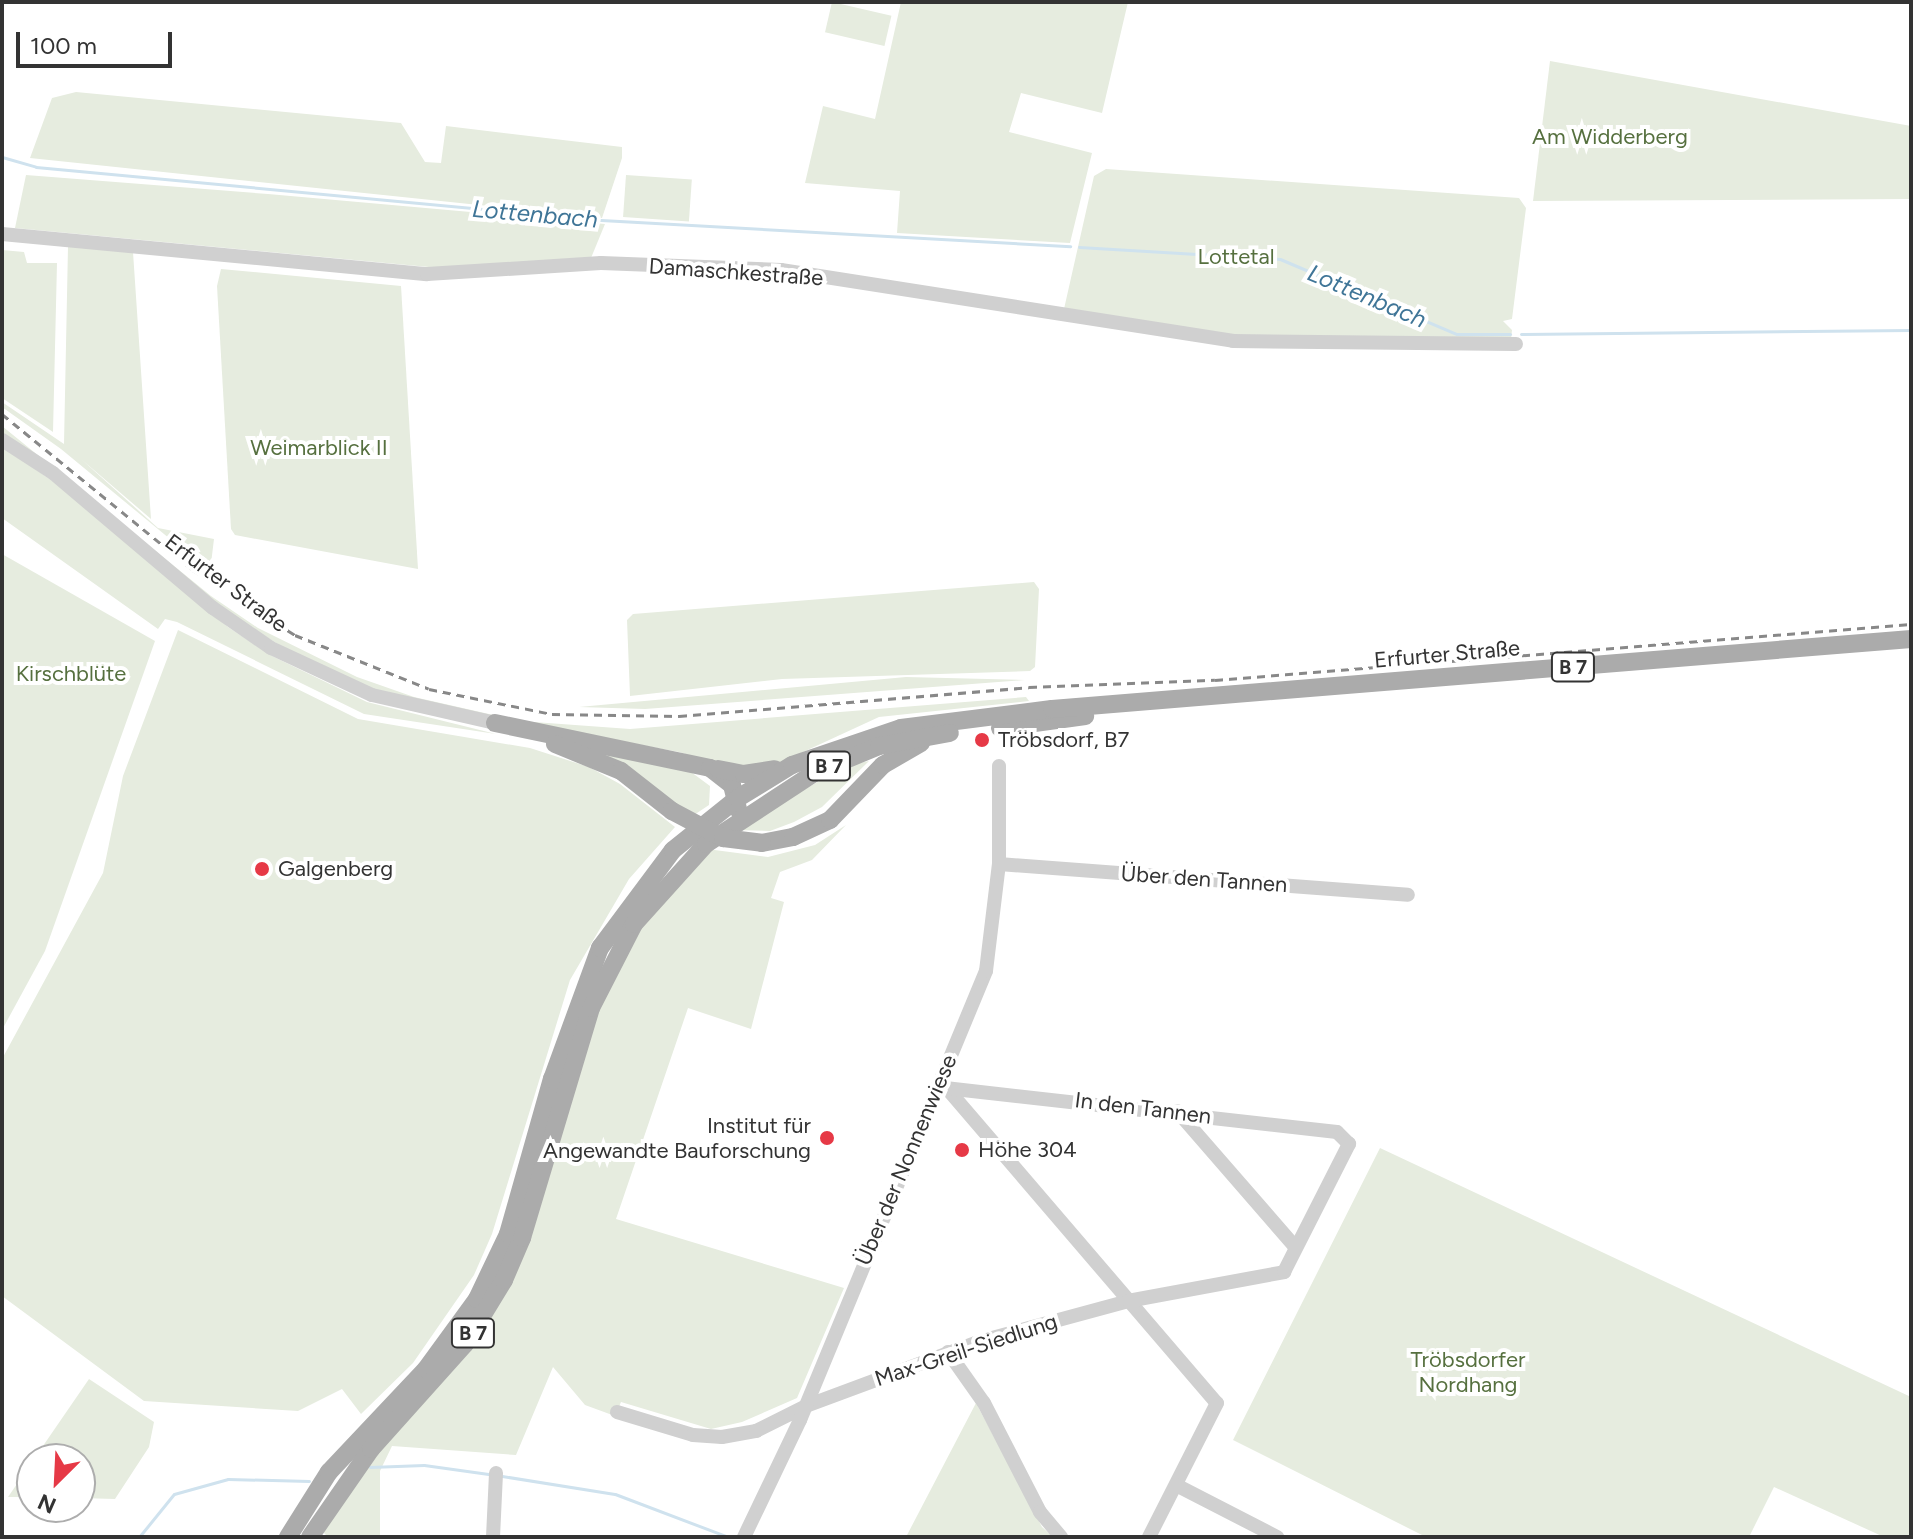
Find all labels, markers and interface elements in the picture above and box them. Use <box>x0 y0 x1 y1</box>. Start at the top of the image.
scale bar <box>20 16 176 66</box>
text: 100 m <box>30 31 97 60</box>
park label: Am Widderberg <box>1532 124 1688 150</box>
water label: Lottenbach <box>471 194 599 234</box>
park label: Lottetal <box>1197 244 1275 270</box>
street label: Damaschkestraße <box>648 253 824 291</box>
water label: Lottenbach <box>1303 258 1431 334</box>
park label: Weimarblick II <box>250 435 388 461</box>
street label: Erfurter Straße <box>160 528 292 638</box>
street label: Erfurter Straße <box>1373 634 1521 674</box>
road number: B 7 <box>1549 651 1597 683</box>
park label: Kirschblüte <box>16 661 126 687</box>
place label: Tröbsdorf, B7 <box>998 727 1129 753</box>
marker: Tröbsdorf, B7 <box>973 731 991 749</box>
road number: B 7 <box>805 750 853 782</box>
place label: Galgenberg <box>278 856 393 882</box>
marker: Galgenberg <box>253 860 271 878</box>
street label: Über den Tannen <box>1120 860 1288 898</box>
street label: Über der Nonnenwiese <box>850 1051 962 1269</box>
street label: In den Tannen <box>1073 1087 1213 1129</box>
place label: Institut für Angewandte Bauforschung <box>543 1112 811 1164</box>
marker: Institut für Angewandte Bauforschung <box>818 1129 836 1147</box>
place label: Höhe 304 <box>978 1137 1077 1163</box>
marker: Höhe 304 <box>953 1141 971 1159</box>
street label: Max-Greil-Siedlung <box>871 1308 1061 1392</box>
road number: B 7 <box>449 1317 497 1349</box>
park label: Tröbsdorfer Nordhang <box>1410 1346 1526 1398</box>
north arrow <box>16 1443 96 1523</box>
text: N <box>34 1488 60 1519</box>

